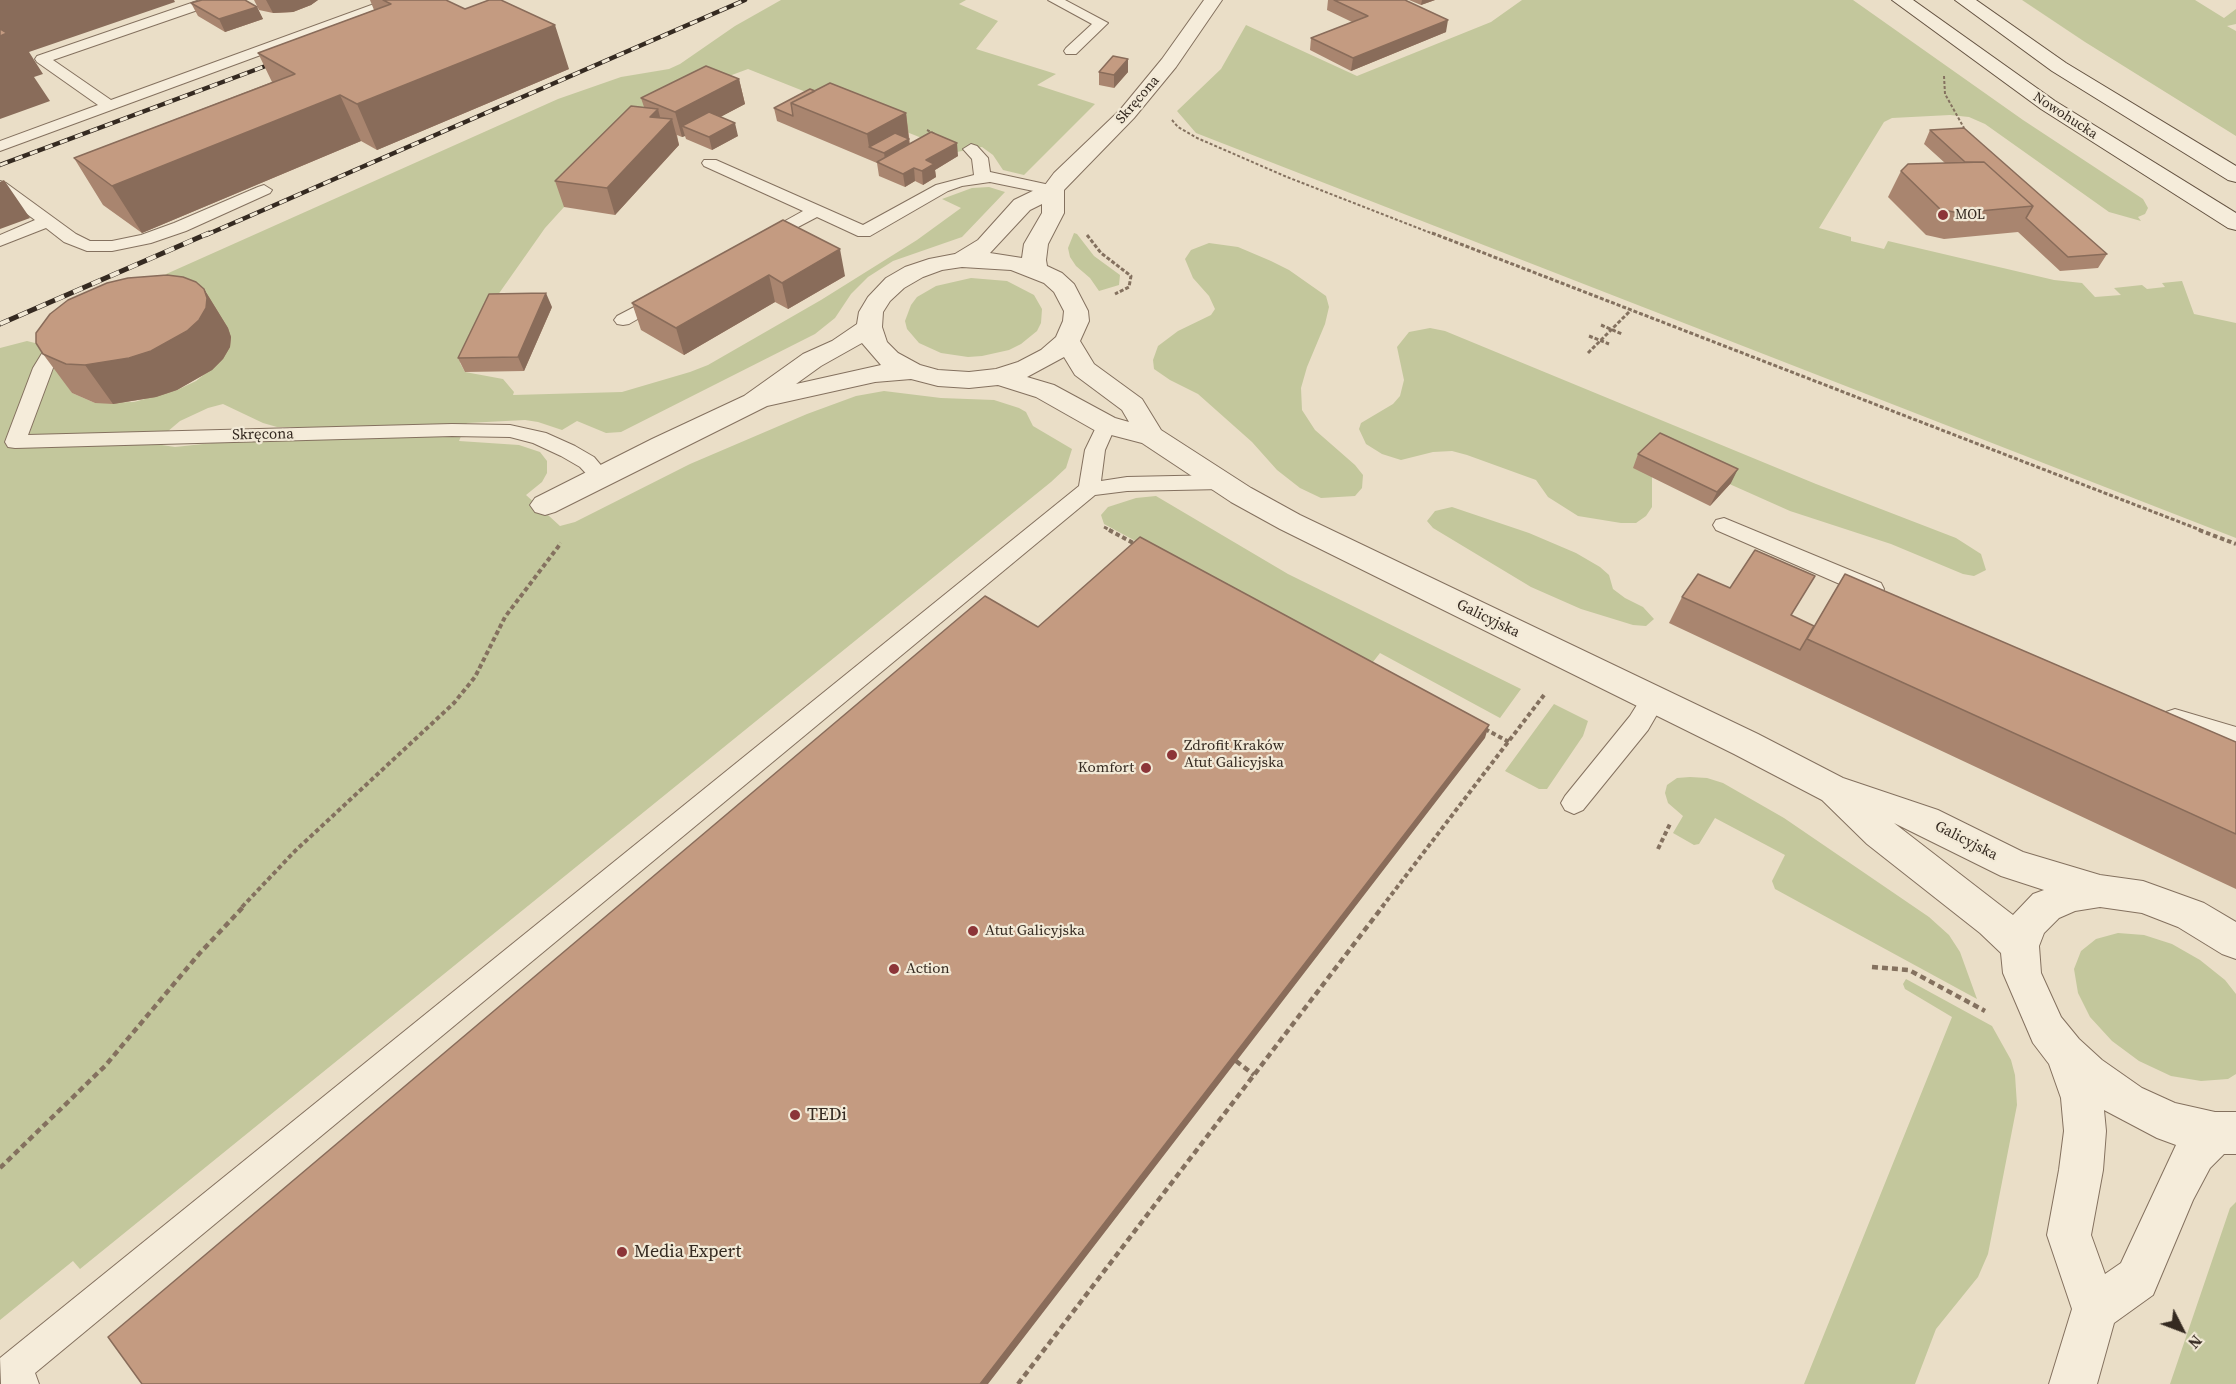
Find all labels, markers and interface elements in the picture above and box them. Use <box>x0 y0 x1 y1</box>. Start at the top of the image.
street label: Skręcona <box>1113 73 1163 127</box>
street label: Nowohucka <box>2030 89 2100 143</box>
place label: MOL <box>1955 207 1985 223</box>
marker: MOL <box>1936 208 1950 222</box>
street label: Skręcona <box>232 425 294 445</box>
street label: Galicyjska <box>1453 596 1523 642</box>
place label: Zdrofit Kraków Atut Galicyjska <box>1184 737 1284 772</box>
marker: Zdrofit Kraków Atut Galicyjska <box>1165 748 1179 762</box>
place label: Komfort <box>1078 759 1134 777</box>
marker: Komfort <box>1139 761 1153 775</box>
street label: Galicyjska <box>1932 818 2000 864</box>
place label: Atut Galicyjska <box>985 922 1085 940</box>
marker: Atut Galicyjska <box>966 924 980 938</box>
place label: Action <box>906 960 950 978</box>
marker: Action <box>887 962 901 976</box>
place label: TEDi <box>807 1104 847 1126</box>
marker: TEDi <box>788 1108 802 1122</box>
place label: Media Expert <box>634 1241 741 1263</box>
marker: Media Expert <box>615 1245 629 1259</box>
north arrow <box>2152 1300 2212 1360</box>
text: N <box>2183 1330 2207 1354</box>

